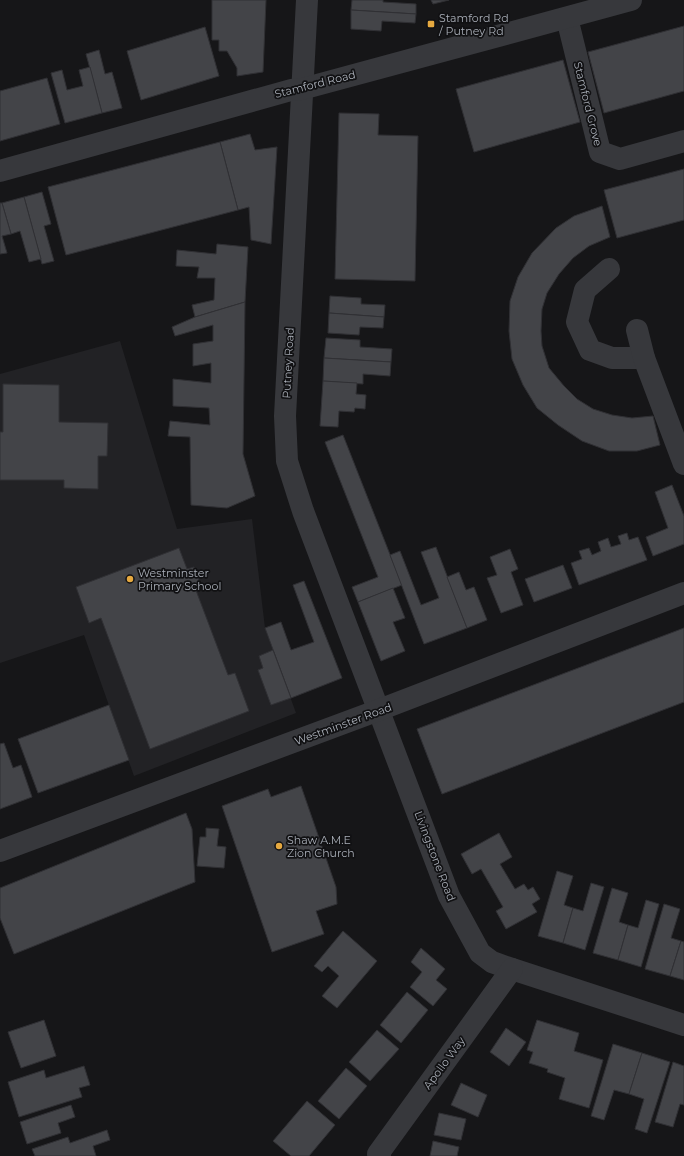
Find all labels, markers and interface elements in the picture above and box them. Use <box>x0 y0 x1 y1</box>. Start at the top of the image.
place label: Stamford Rd / Putney Rd <box>438 11 509 38</box>
marker: Stamford Rd / Putney Rd <box>426 19 436 29</box>
street label: Stamford Grove <box>571 60 605 148</box>
street label: Stamford Road <box>273 67 357 101</box>
street label: Putney Road <box>279 327 297 399</box>
place label: Westminster Primary School <box>138 566 221 593</box>
marker: Westminster Primary School <box>125 574 135 584</box>
street label: Westminster Road <box>292 700 394 748</box>
street label: Livingstone Road <box>411 809 459 903</box>
place label: Shaw A.M.E Zion Church <box>287 833 355 860</box>
marker: Shaw A.M.E Zion Church <box>274 841 284 851</box>
street label: Apollo Way <box>420 1034 468 1092</box>

